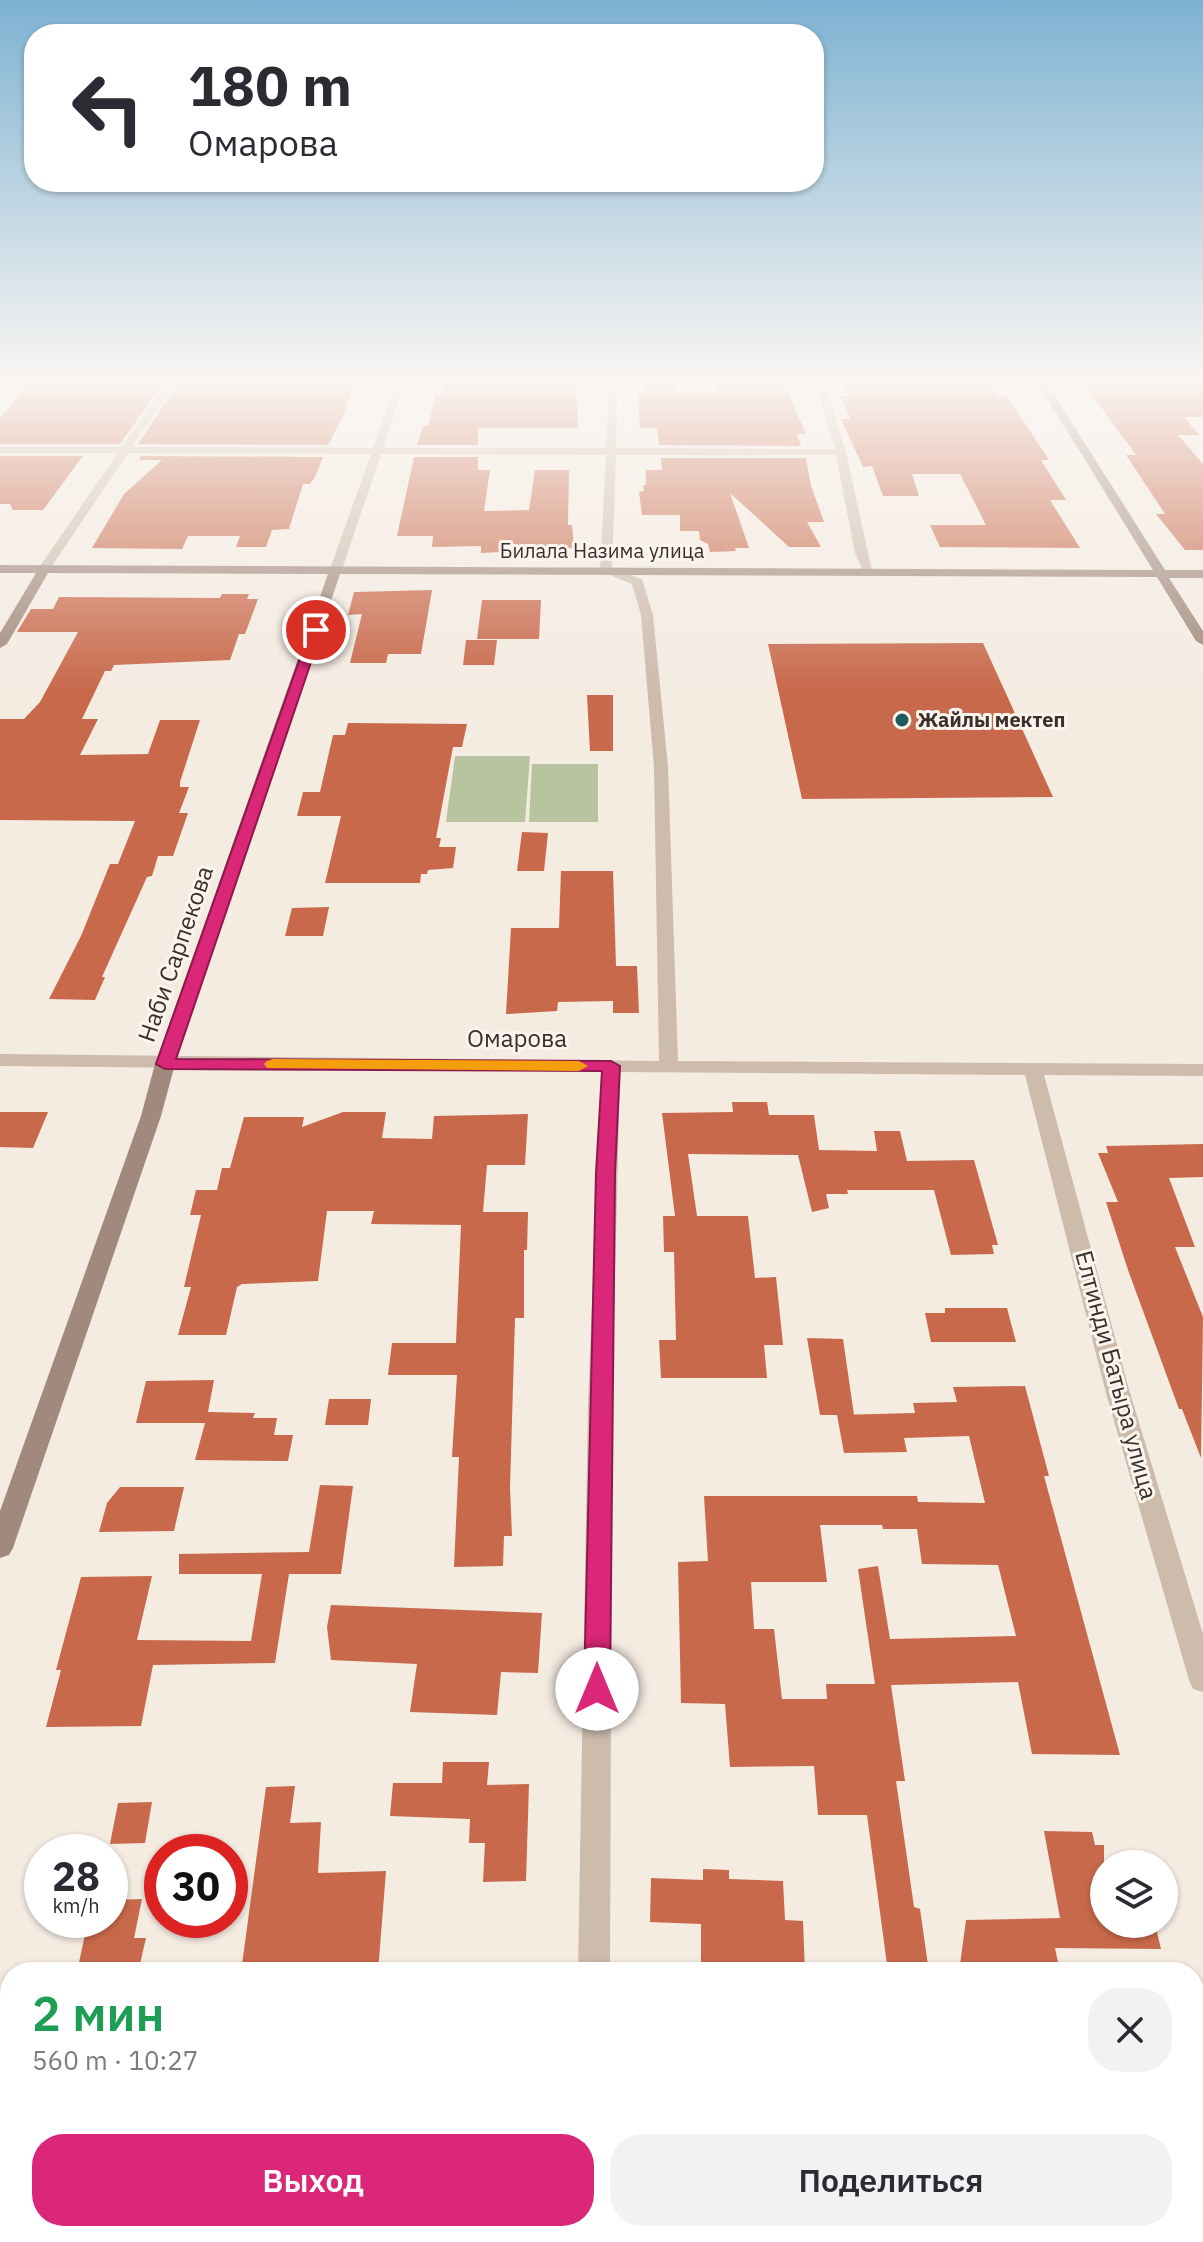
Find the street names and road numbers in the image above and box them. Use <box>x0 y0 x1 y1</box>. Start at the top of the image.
street label: Билала Назима улица <box>500 537 705 564</box>
street label: Наби Сарпекова <box>130 861 220 1046</box>
street label: Омарова <box>467 1022 567 1054</box>
street label: Елтинди Батыра улица <box>1068 1247 1166 1503</box>

